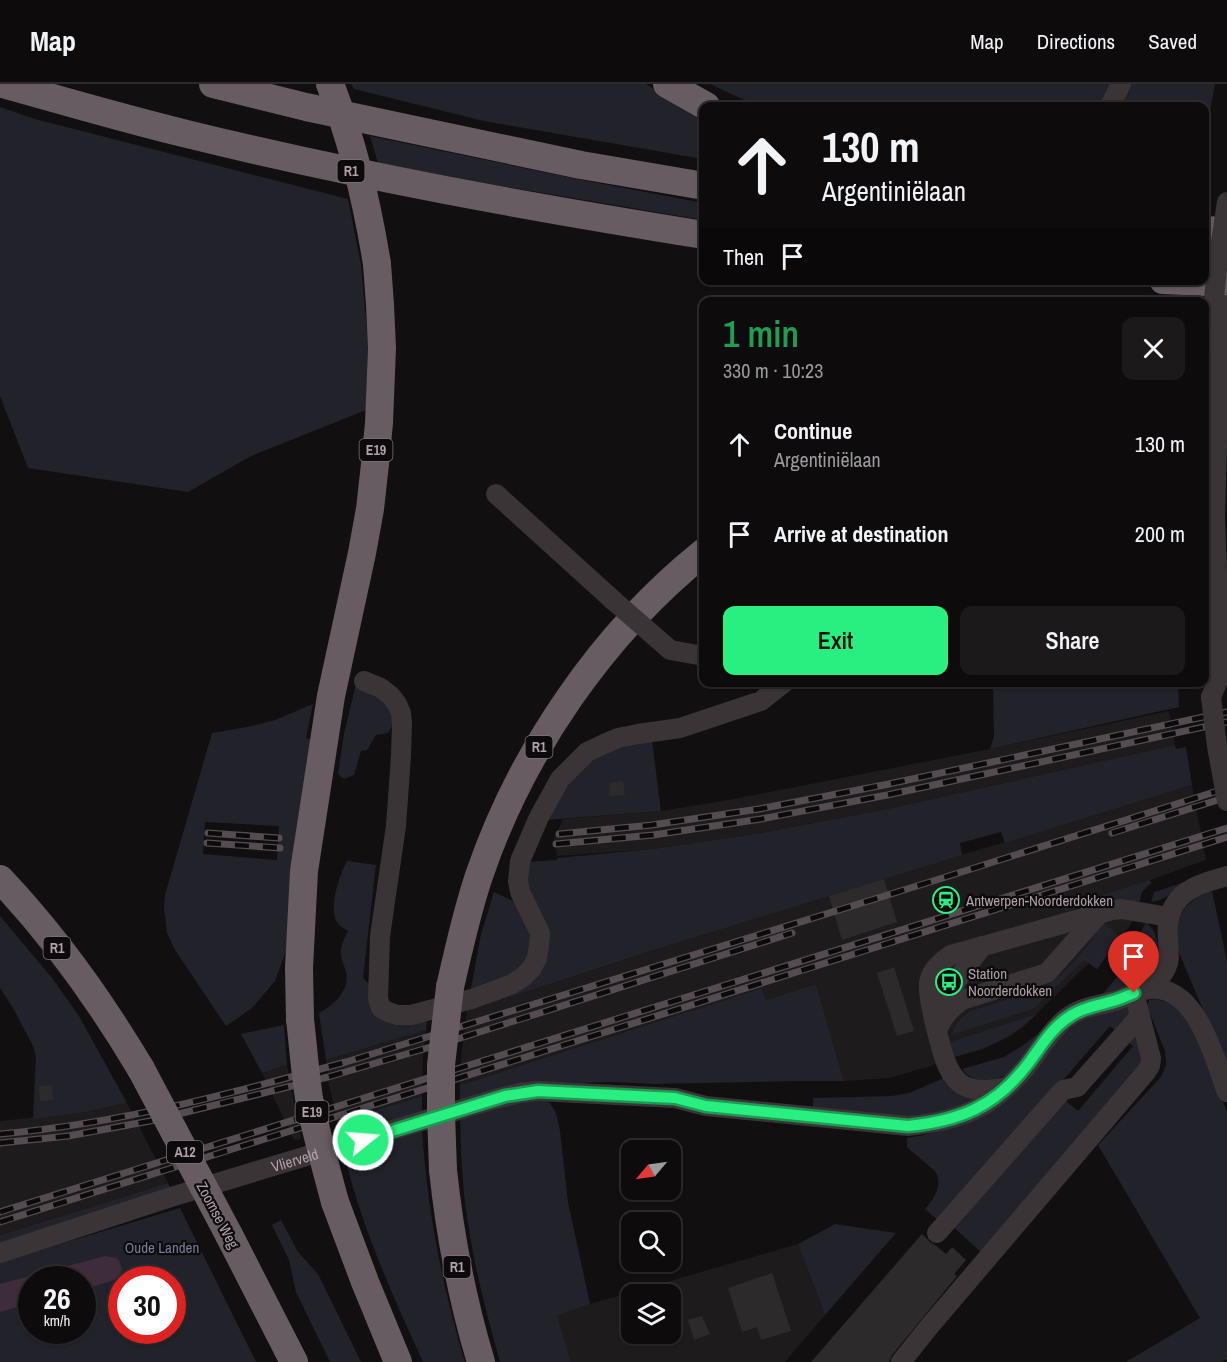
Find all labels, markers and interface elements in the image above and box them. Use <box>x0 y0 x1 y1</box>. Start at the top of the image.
text: Map <box>30 22 76 60</box>
text: Map <box>970 27 1004 56</box>
text: Directions <box>1037 27 1115 56</box>
text: Saved <box>1148 27 1197 56</box>
text: 130 m <box>822 119 920 175</box>
icon: ahead <box>723 126 801 204</box>
road number: R1 <box>338 160 364 182</box>
text: Argentiniëlaan <box>822 173 966 209</box>
icon: arrive <box>776 240 809 273</box>
text: Then <box>723 242 764 272</box>
text: 1 min <box>723 310 799 358</box>
button: close <box>1122 317 1185 380</box>
text: 330 m · 10:23 <box>723 357 823 384</box>
text: Continue <box>774 416 852 446</box>
icon: ahead <box>723 428 756 461</box>
text: 130 m <box>1135 429 1185 459</box>
road number: E19 <box>360 439 392 461</box>
text: Argentiniëlaan <box>774 446 881 473</box>
icon: arrive <box>723 518 756 551</box>
text: Arrive at destination <box>774 519 948 549</box>
text: 200 m <box>1135 519 1185 549</box>
button: Exit <box>723 606 948 675</box>
button: Share <box>960 606 1185 675</box>
road number: R1 <box>526 736 552 758</box>
station icon: Antwerpen-Noorderdokken <box>931 885 961 915</box>
place label: Antwerpen-Noorderdokken <box>965 890 1113 911</box>
pin <box>1108 931 1159 993</box>
road number: R1 <box>44 937 70 959</box>
icon: arrive <box>1117 940 1150 973</box>
place label: Station Noorderdokken <box>968 963 1052 1001</box>
bus stop icon: Station Noorderdokken <box>934 967 964 997</box>
road number: E19 <box>296 1101 328 1123</box>
position arrow <box>331 1108 395 1172</box>
north arrow <box>621 1140 681 1200</box>
map controls <box>621 1140 681 1344</box>
road number: A12 <box>167 1141 203 1163</box>
street label: Vlierveld <box>269 1143 321 1177</box>
street label: Zoomse Weg <box>192 1178 244 1252</box>
button: search <box>621 1212 681 1272</box>
park label: Oude Landen <box>125 1237 199 1258</box>
road number: R1 <box>444 1256 470 1278</box>
speed limit sign: 30 <box>108 1266 186 1344</box>
text: 26 <box>43 1278 71 1318</box>
button: layers <box>621 1284 681 1344</box>
text: km/h <box>44 1310 70 1331</box>

